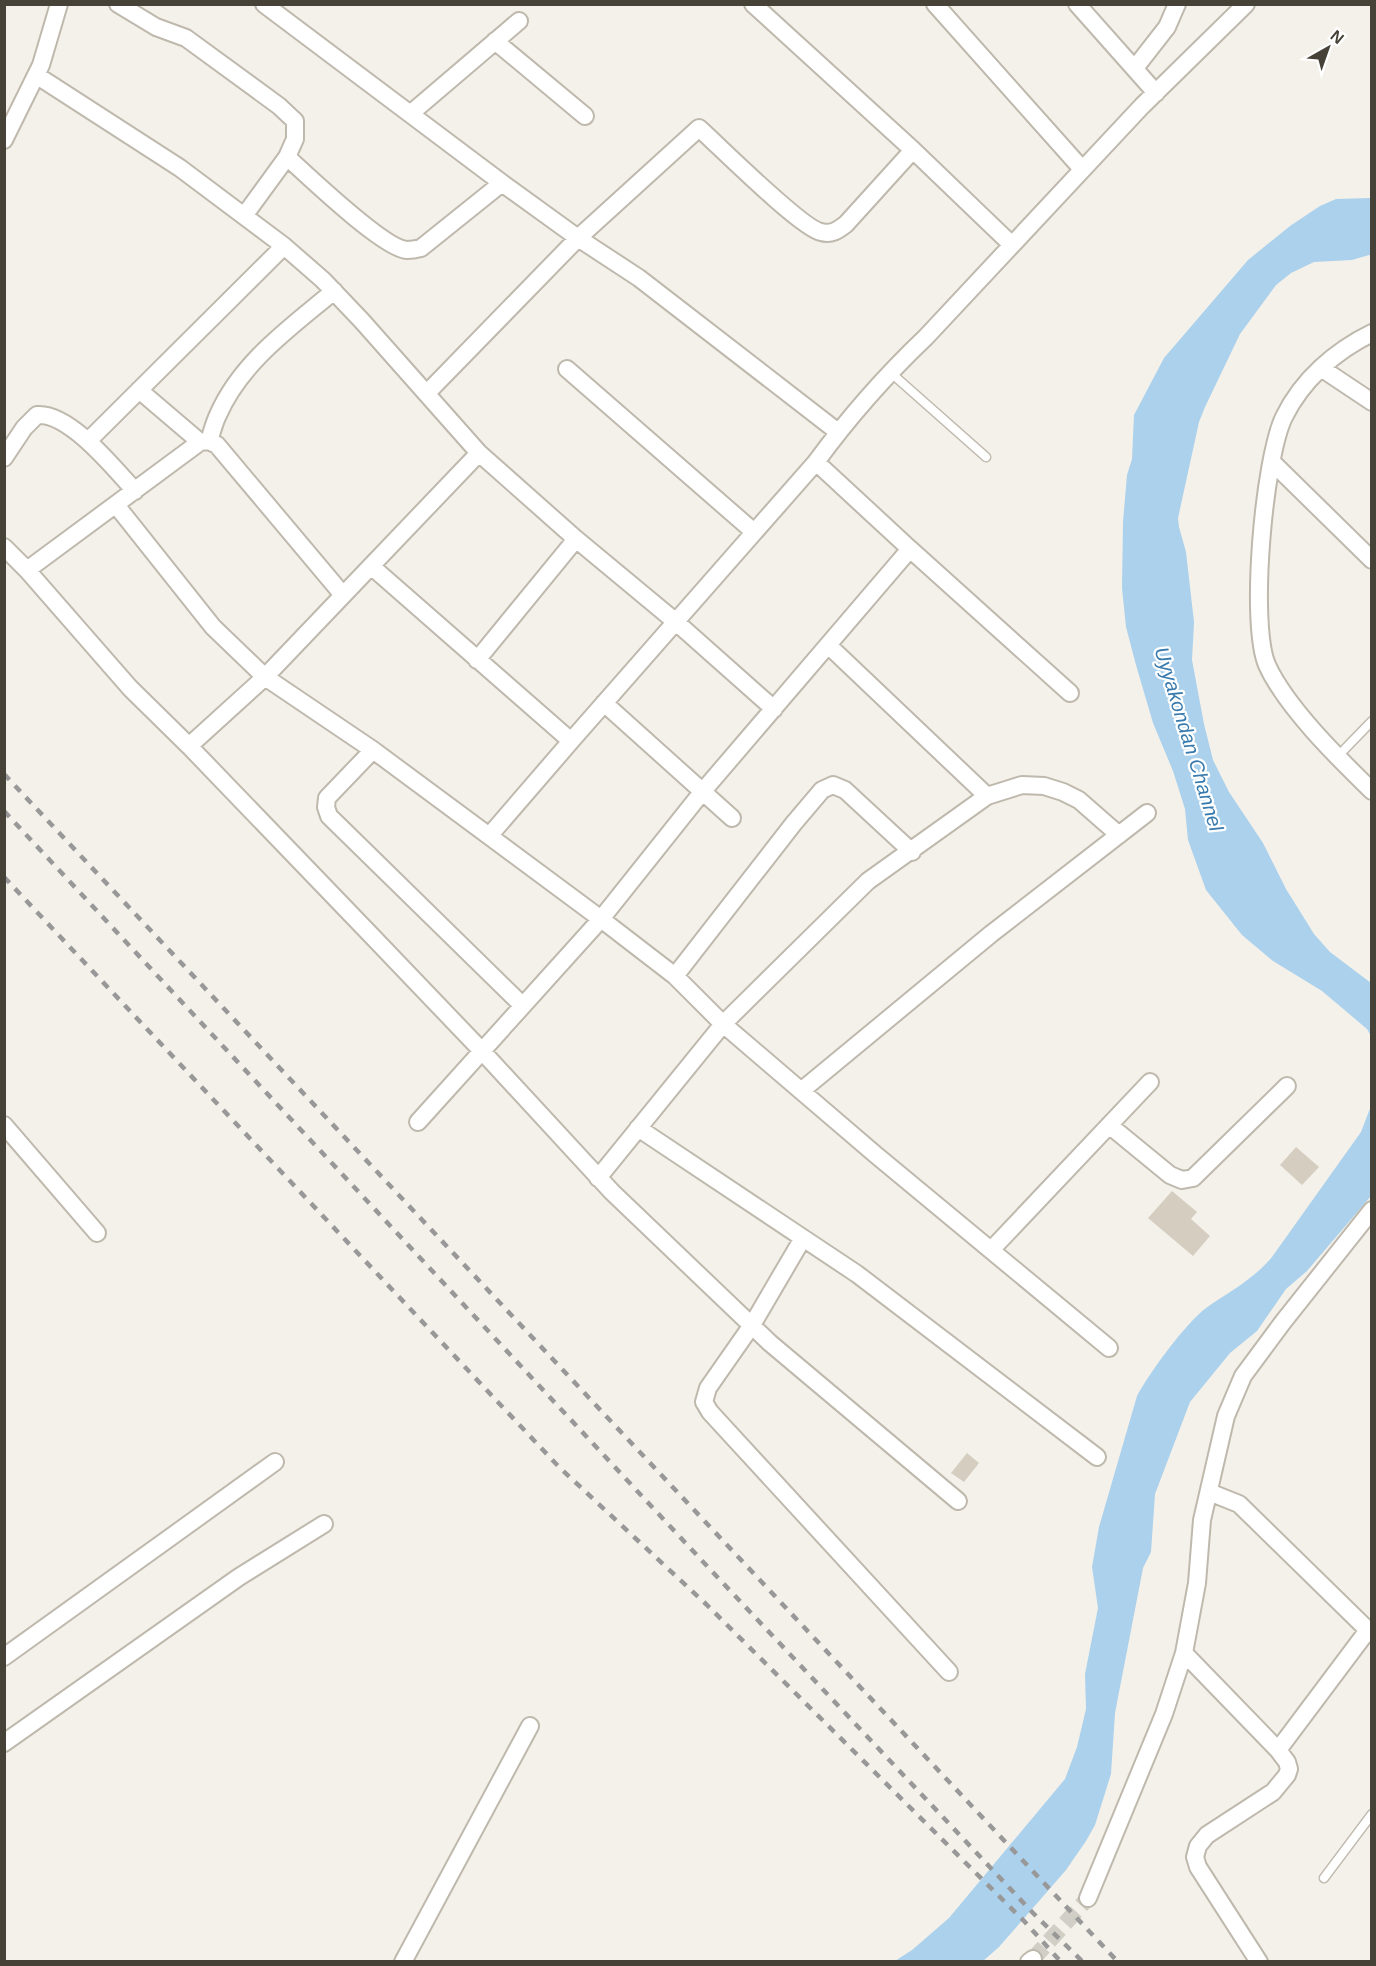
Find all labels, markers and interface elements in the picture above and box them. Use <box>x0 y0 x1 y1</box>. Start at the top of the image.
north arrow <box>1298 18 1358 78</box>
text: N <box>1327 27 1347 47</box>
water label: Uyyakondan Channel <box>1151 644 1228 834</box>

